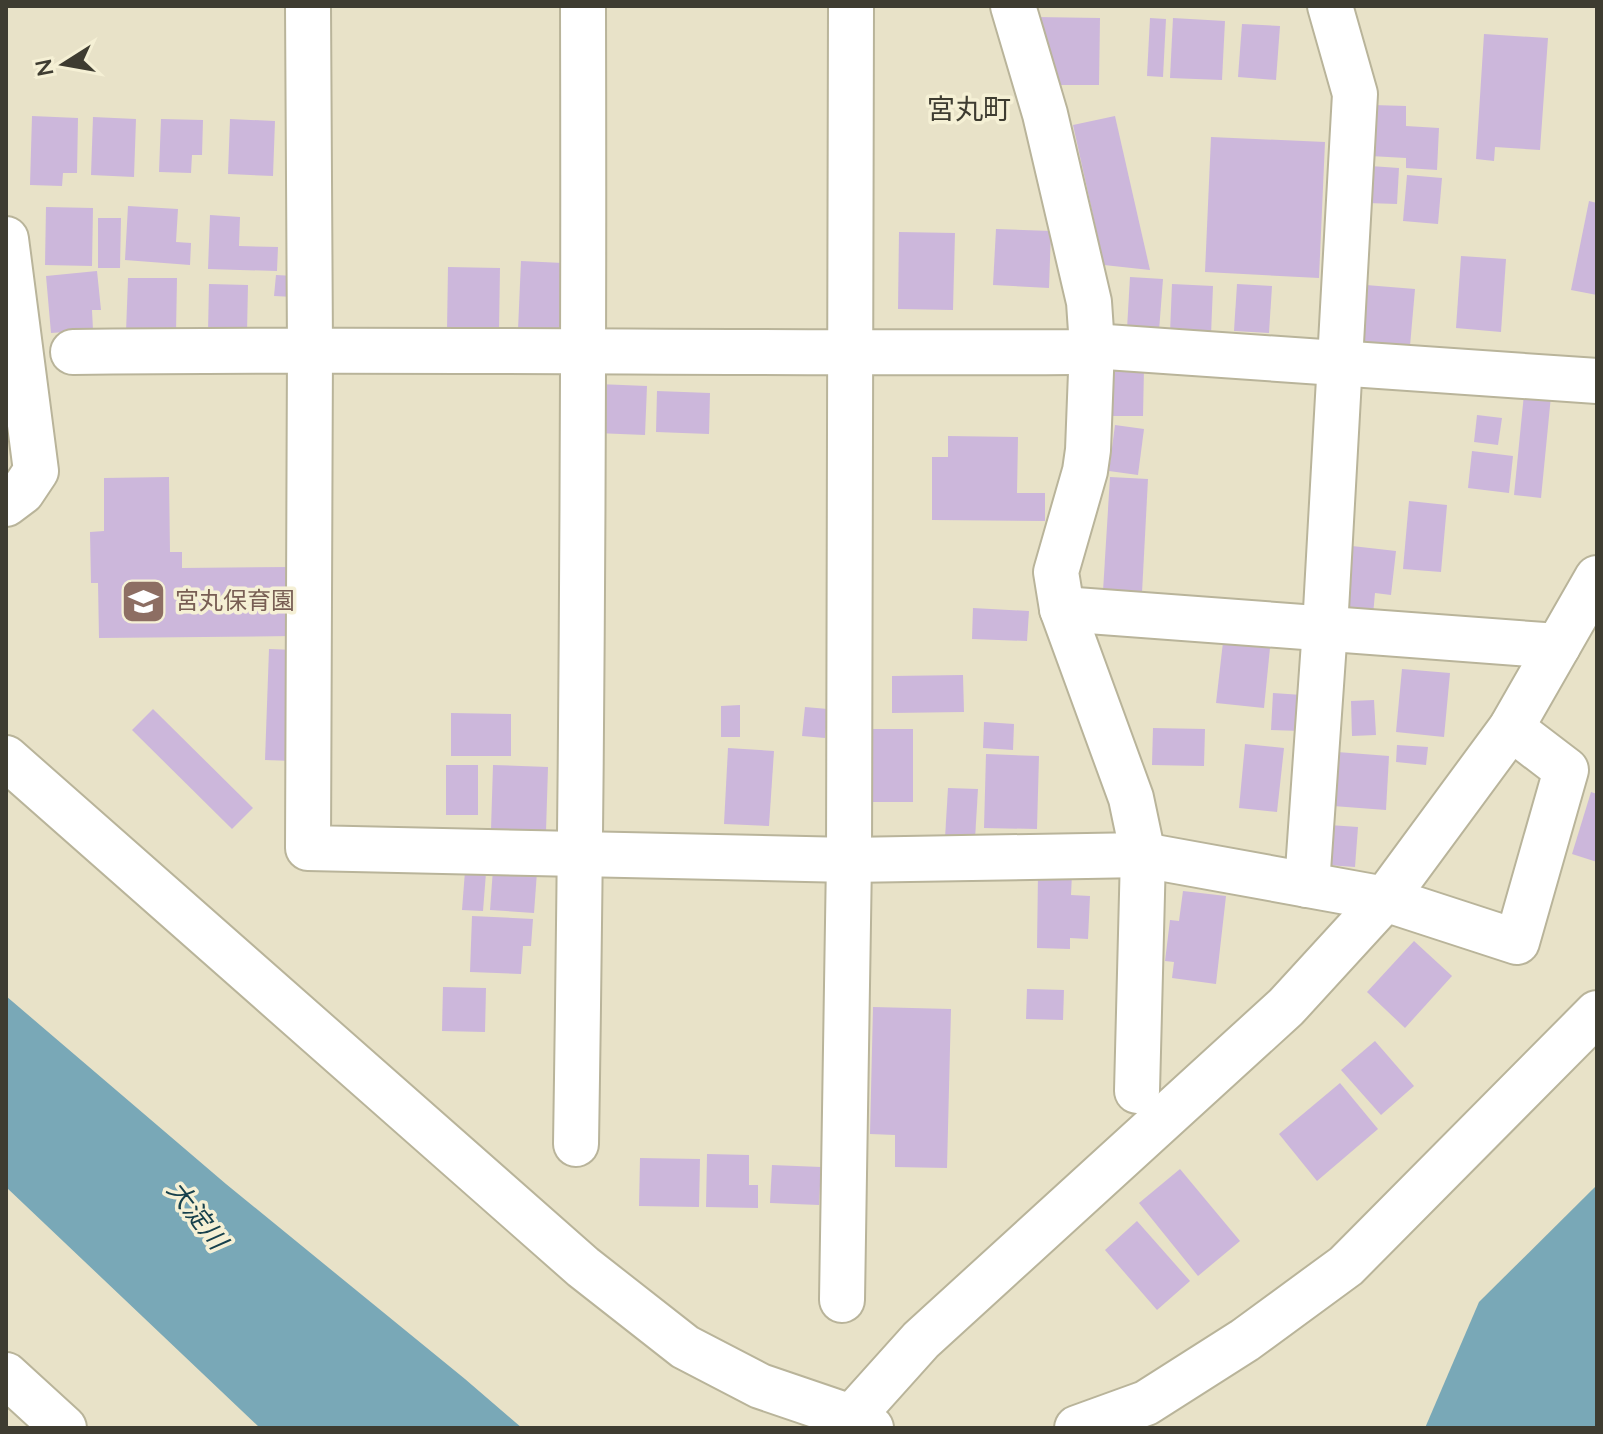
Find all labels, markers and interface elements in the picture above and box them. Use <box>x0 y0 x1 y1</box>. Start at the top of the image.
north arrow <box>24 24 104 104</box>
text: N <box>29 57 59 79</box>
district label: 宮丸町 <box>927 91 1011 125</box>
school or university icon: 宮丸保育園 <box>120 577 168 625</box>
place label: 宮丸保育園 <box>175 585 295 614</box>
water label: 大淀川 <box>161 1174 236 1257</box>

